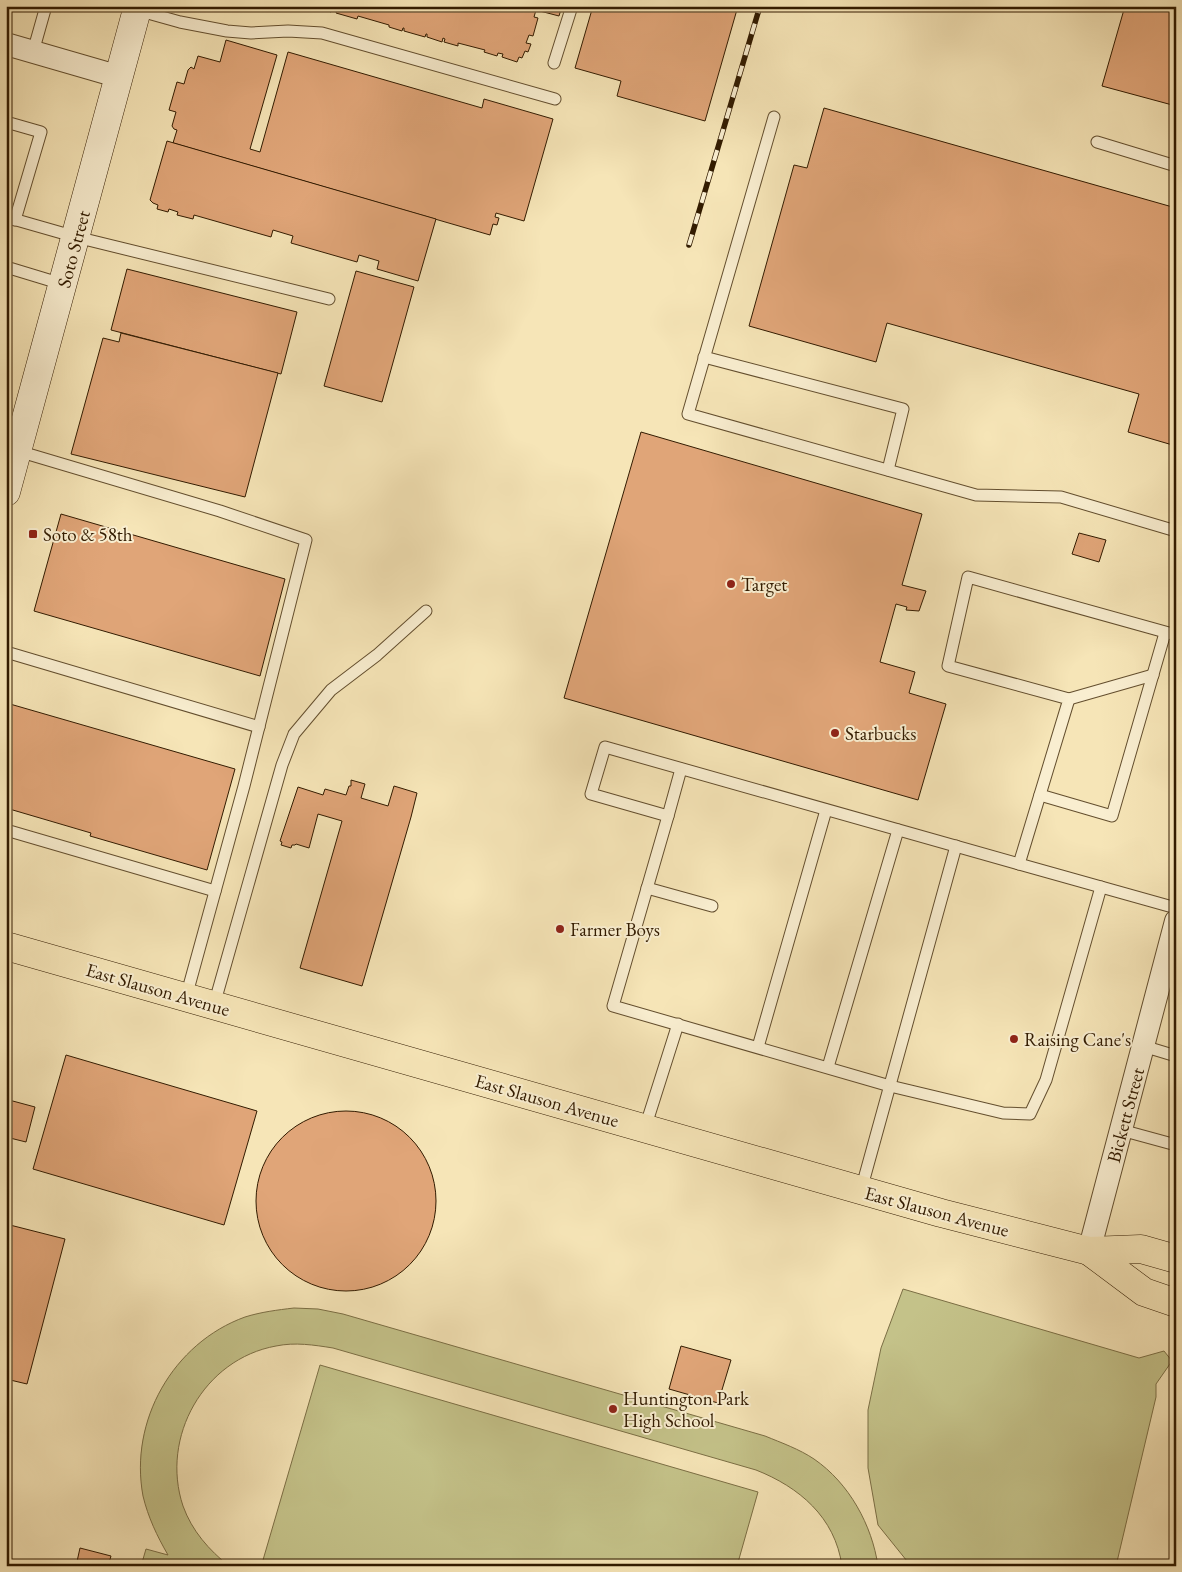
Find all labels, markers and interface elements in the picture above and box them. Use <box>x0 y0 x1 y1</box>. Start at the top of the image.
street label: Soto Street <box>51 208 96 291</box>
place label: Soto & 58th <box>43 522 133 547</box>
marker: Soto & 58th <box>27 528 39 540</box>
place label: Target <box>741 572 787 597</box>
marker: Target <box>725 578 737 590</box>
place label: Starbucks <box>845 721 916 746</box>
marker: Starbucks <box>829 727 841 739</box>
place label: Farmer Boys <box>570 917 660 942</box>
marker: Farmer Boys <box>554 923 566 935</box>
street label: East Slauson Avenue <box>83 957 233 1022</box>
place label: Raising Cane's <box>1024 1027 1131 1052</box>
marker: Raising Cane's <box>1008 1033 1020 1045</box>
street label: Bickett Street <box>1101 1065 1150 1165</box>
street label: East Slauson Avenue <box>472 1068 622 1133</box>
street label: East Slauson Avenue <box>862 1180 1012 1243</box>
place label: Huntington Park High School <box>623 1386 750 1433</box>
marker: Huntington Park High School <box>607 1403 619 1415</box>

